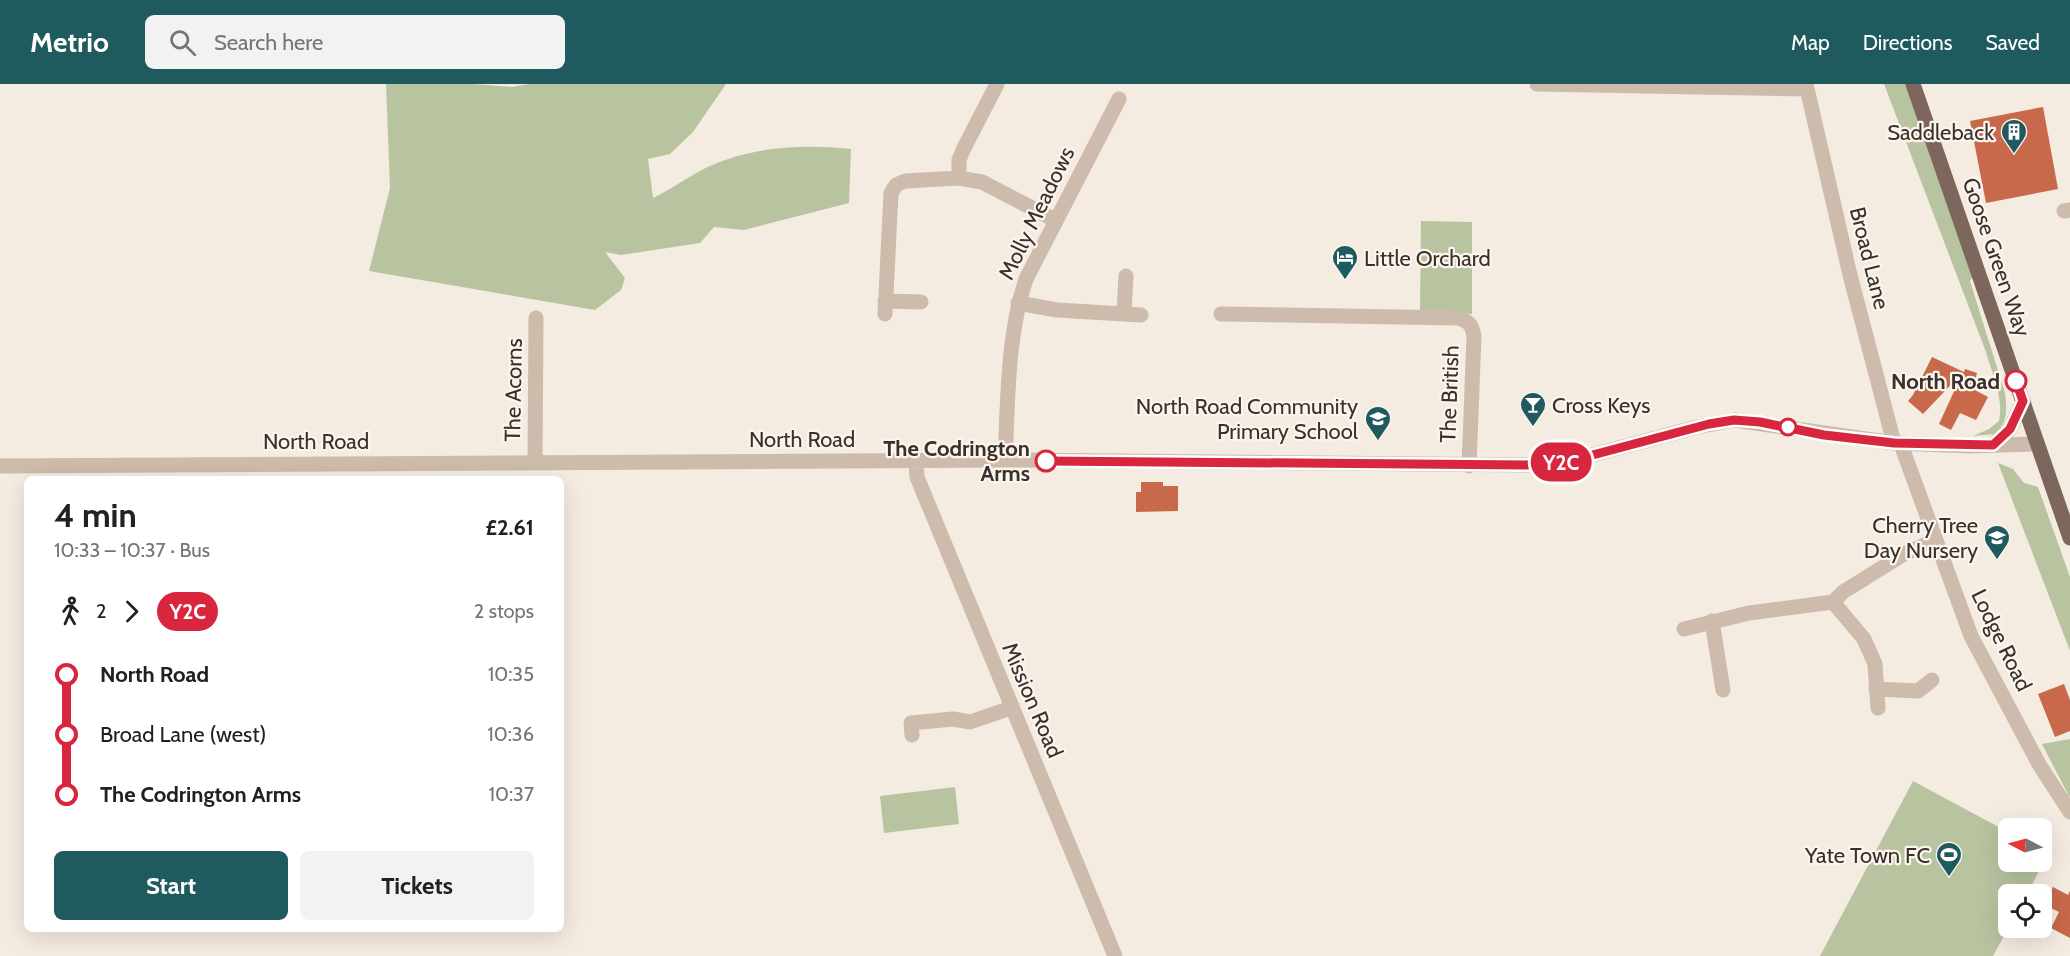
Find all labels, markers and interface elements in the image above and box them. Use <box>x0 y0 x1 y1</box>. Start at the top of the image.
search box <box>145 15 565 69</box>
text: Metrio <box>30 25 109 59</box>
icon: search <box>166 26 199 59</box>
text: Search here <box>214 29 323 56</box>
text: Map <box>1791 30 1830 55</box>
text: Directions <box>1863 30 1952 55</box>
text: Saved <box>1985 30 2040 55</box>
building icon: Saddleback <box>1999 117 2029 155</box>
place label: Saddleback <box>1887 119 1994 146</box>
street label: Molly Meadows <box>993 142 1080 284</box>
street label: Goose Green Way <box>1957 174 2036 340</box>
street label: Broad Lane <box>1844 204 1895 312</box>
hotel icon: Little Orchard <box>1330 243 1360 281</box>
place label: Little Orchard <box>1364 245 1491 272</box>
street label: The Acorns <box>499 338 528 442</box>
street label: The British <box>1434 345 1465 443</box>
place label: North Road <box>1891 368 2000 395</box>
marker: North Road <box>2005 370 2027 392</box>
bar icon: Cross Keys <box>1518 390 1548 428</box>
place label: Cross Keys <box>1552 392 1650 419</box>
place label: North Road Community Primary School <box>1136 393 1359 445</box>
school or university icon: North Road Community Primary School <box>1363 404 1393 442</box>
unlabelled marker <box>1779 418 1797 436</box>
street label: North Road <box>749 426 855 453</box>
street label: North Road <box>263 428 369 455</box>
place label: The Codrington Arms <box>883 435 1030 487</box>
line badge: Y2C <box>1526 442 1596 482</box>
marker: The Codrington Arms <box>1035 450 1057 472</box>
text: Y2C <box>1543 450 1579 475</box>
text: 4 min <box>54 495 137 535</box>
place label: Cherry Tree Day Nursery <box>1864 512 1978 564</box>
text: £2.61 <box>486 514 534 541</box>
school or university icon: Cherry Tree Day Nursery <box>1982 523 2012 561</box>
text: 10:33 – 10:37 · Bus <box>54 538 210 562</box>
street label: Lodge Road <box>1965 585 2038 696</box>
icon: walk <box>54 595 87 628</box>
icon: forward <box>115 595 148 628</box>
text: 2 <box>96 599 106 623</box>
text: Y2C <box>169 599 206 624</box>
text: 2 stops <box>474 599 534 623</box>
street label: Mission Road <box>996 639 1069 762</box>
text: North Road <box>100 661 209 688</box>
text: 10:35 <box>488 662 534 686</box>
text: Broad Lane (west) <box>100 721 266 748</box>
text: 10:36 <box>487 722 534 746</box>
text: The Codrington Arms <box>100 781 301 808</box>
text: 10:37 <box>488 782 534 806</box>
north arrow <box>1998 818 2052 872</box>
map controls <box>1998 818 2052 938</box>
sports icon: Yate Town FC <box>1934 840 1964 878</box>
place label: Yate Town FC <box>1804 842 1930 869</box>
button: Start <box>54 851 288 920</box>
button: Tickets <box>300 851 534 920</box>
button: locate <box>1998 884 2052 938</box>

